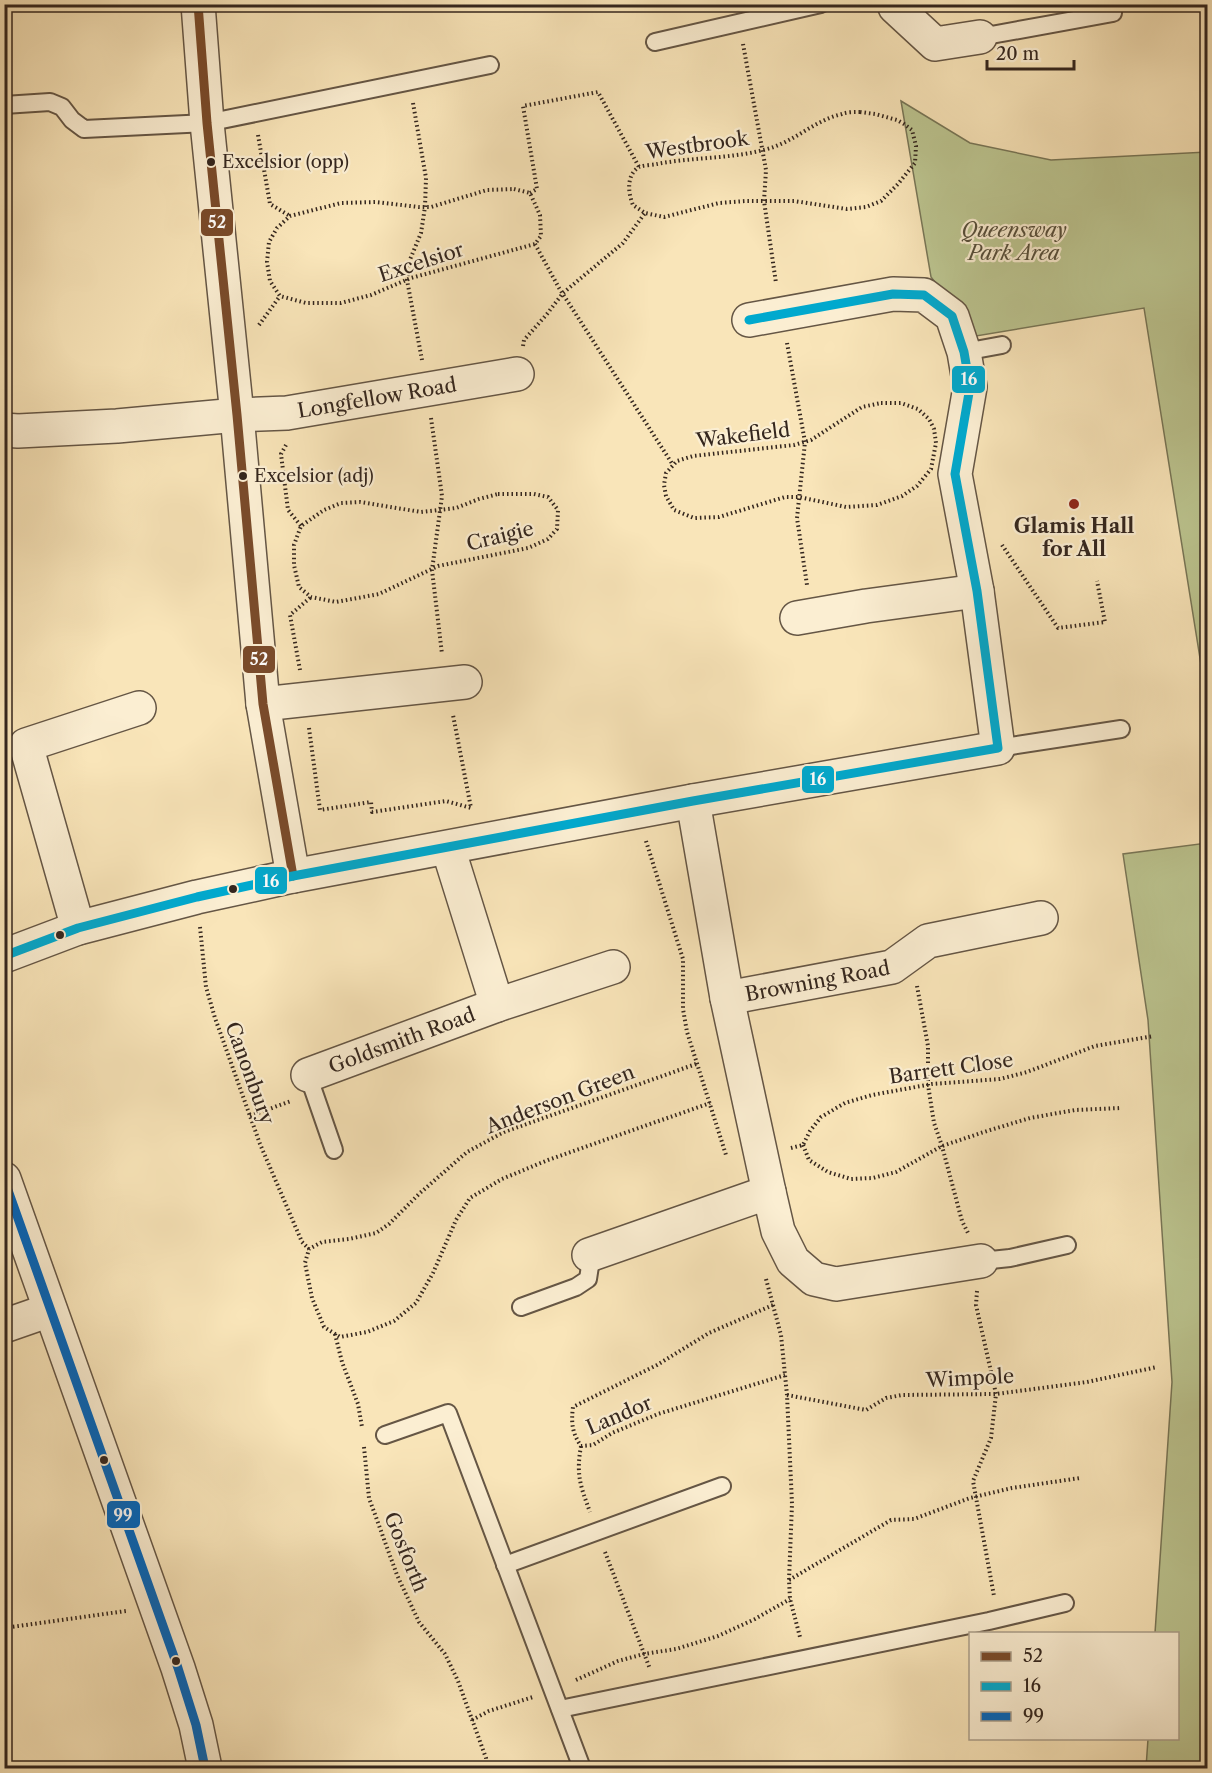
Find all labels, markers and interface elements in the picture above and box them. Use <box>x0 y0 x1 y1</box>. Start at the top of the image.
scale bar <box>987 33 1074 71</box>
text: 20 m <box>996 43 1040 65</box>
street label: Westbrook <box>643 126 751 164</box>
place label: Excelsior (opp) <box>222 151 349 173</box>
marker: Excelsior (opp) <box>205 156 217 168</box>
line badge: 52 <box>200 208 234 237</box>
text: 52 <box>208 212 226 232</box>
park label: Queensway Park Area <box>961 218 1067 265</box>
street label: Excelsior <box>375 237 467 287</box>
line badge: 16 <box>951 365 986 394</box>
text: 16 <box>961 369 978 389</box>
street label: Longfellow Road <box>296 372 458 423</box>
street label: Wakefield <box>694 417 791 453</box>
place label: Excelsior (adj) <box>254 465 374 487</box>
marker: Excelsior (adj) <box>237 470 249 482</box>
marker: Glamis Hall for All <box>1067 497 1081 511</box>
place label: Glamis Hall for All <box>1014 514 1134 561</box>
street label: Craigie <box>464 516 536 556</box>
line badge: 52 <box>242 645 276 674</box>
text: 52 <box>250 649 268 669</box>
line badge: 16 <box>801 765 835 794</box>
text: 16 <box>810 769 827 789</box>
line badge: 16 <box>254 866 288 895</box>
text: 16 <box>263 871 280 891</box>
unlabelled marker <box>227 883 239 895</box>
unlabelled marker <box>54 929 66 941</box>
street label: Browning Road <box>743 956 892 1006</box>
street label: Goldsmith Road <box>325 1002 478 1078</box>
street label: Canonbury <box>220 1019 280 1128</box>
street label: Barrett Close <box>887 1047 1015 1089</box>
street label: Anderson Green <box>481 1059 638 1139</box>
street label: Wimpole <box>924 1364 1015 1392</box>
street label: Landor <box>583 1390 656 1440</box>
unlabelled marker <box>98 1454 110 1466</box>
line badge: 99 <box>106 1500 141 1529</box>
text: 99 <box>113 1505 133 1525</box>
street label: Gosforth <box>379 1508 433 1596</box>
legend <box>969 1632 1179 1740</box>
text: 52 <box>1023 1645 1043 1667</box>
unlabelled marker <box>170 1655 182 1667</box>
text: 16 <box>1023 1675 1041 1697</box>
text: 99 <box>1023 1705 1044 1727</box>

